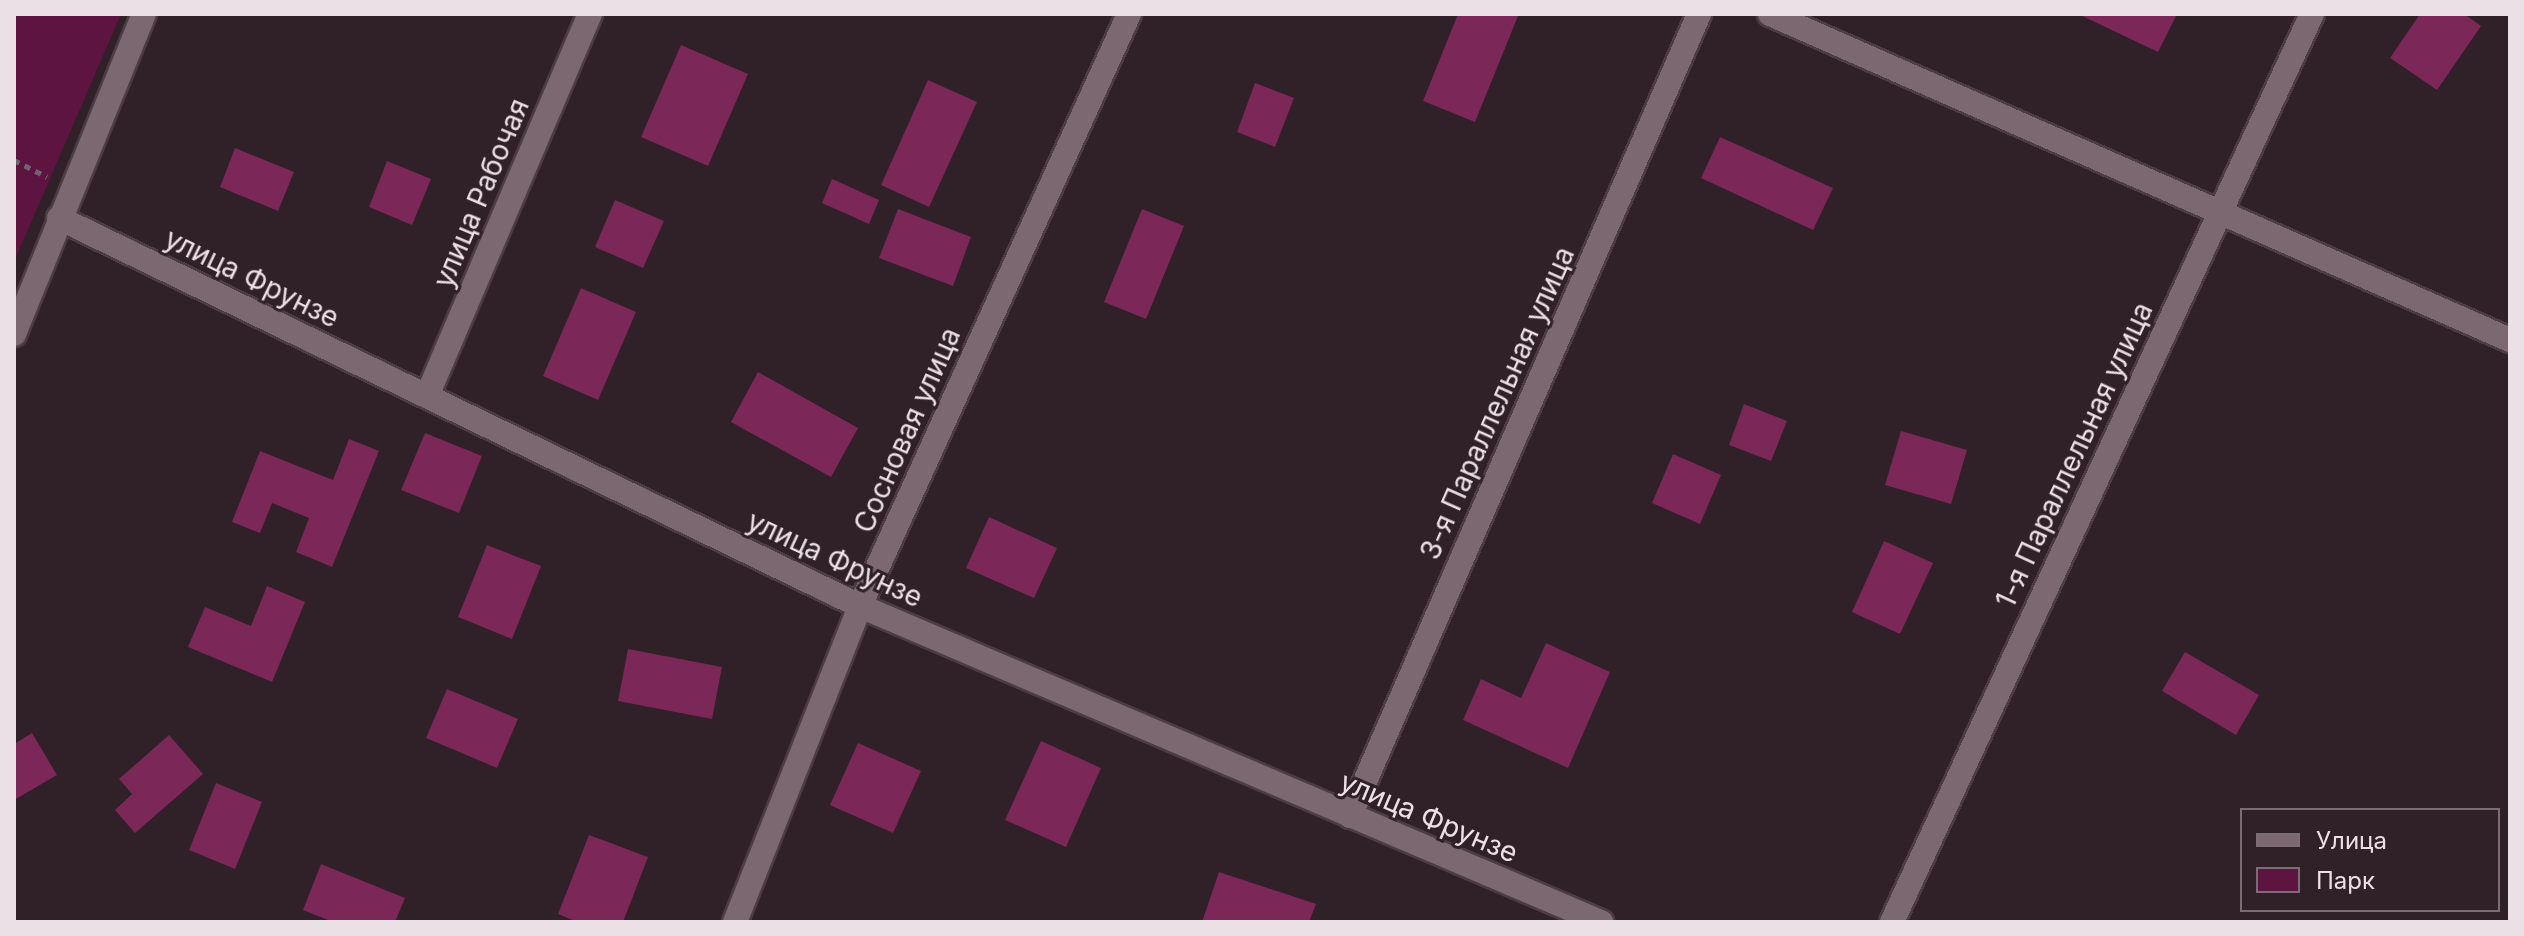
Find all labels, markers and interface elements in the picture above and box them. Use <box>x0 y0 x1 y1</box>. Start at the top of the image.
street label: улица Рабочая <box>426 93 536 293</box>
street label: улица Фрунзе <box>159 221 345 335</box>
street label: 3-я Параллельная улица <box>1413 241 1581 565</box>
street label: 1-я Параллельная улица <box>1988 297 2160 613</box>
street label: Сосновая улица <box>847 322 967 538</box>
street label: улица Фрунзе <box>742 504 928 614</box>
street label: улица Фрунзе <box>1335 764 1523 870</box>
legend <box>2240 808 2500 912</box>
text: Улица <box>2316 826 2387 855</box>
text: Парк <box>2316 866 2375 895</box>

